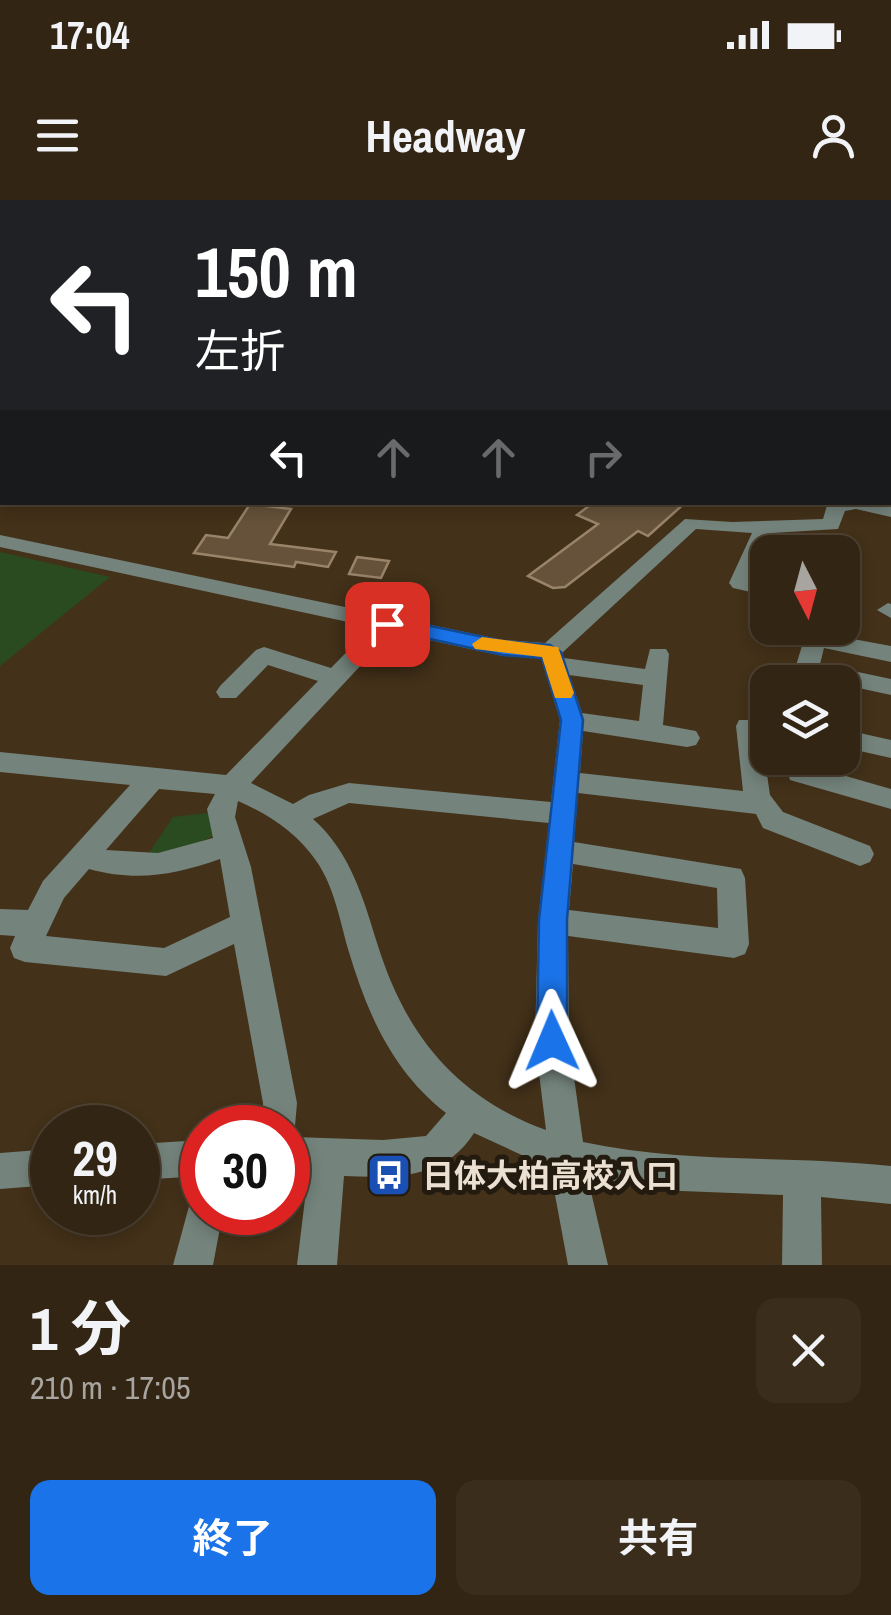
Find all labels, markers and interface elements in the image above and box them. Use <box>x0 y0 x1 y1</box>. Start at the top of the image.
text: 17:04 <box>50 10 130 61</box>
text: Headway <box>366 105 525 166</box>
icon: menu <box>30 108 85 163</box>
icon: person <box>806 108 861 163</box>
text: 150 m <box>195 225 358 319</box>
icon: left <box>30 240 160 370</box>
text: 左折 <box>195 320 285 381</box>
icon: left <box>261 430 316 485</box>
icon: ahead <box>366 430 421 485</box>
icon: ahead <box>471 430 526 485</box>
icon: right <box>576 430 631 485</box>
north arrow <box>750 535 860 645</box>
map controls <box>750 535 860 775</box>
pin <box>345 582 430 667</box>
icon: arrive <box>360 597 415 652</box>
button: layers <box>750 665 860 775</box>
position arrow <box>500 989 604 1093</box>
speed limit sign: 30 <box>180 1105 310 1235</box>
text: 29 <box>72 1124 118 1192</box>
bus stop icon: 日体大柏高校入口 <box>366 1152 412 1198</box>
place label: 日体大柏高校入口 <box>422 1154 678 1197</box>
text: km/h <box>73 1178 117 1212</box>
text: 1 分 <box>30 1288 131 1369</box>
button: close <box>756 1298 861 1403</box>
text: 210 m · 17:05 <box>30 1366 190 1409</box>
button: 終了 <box>30 1480 436 1595</box>
button: 共有 <box>456 1480 861 1595</box>

